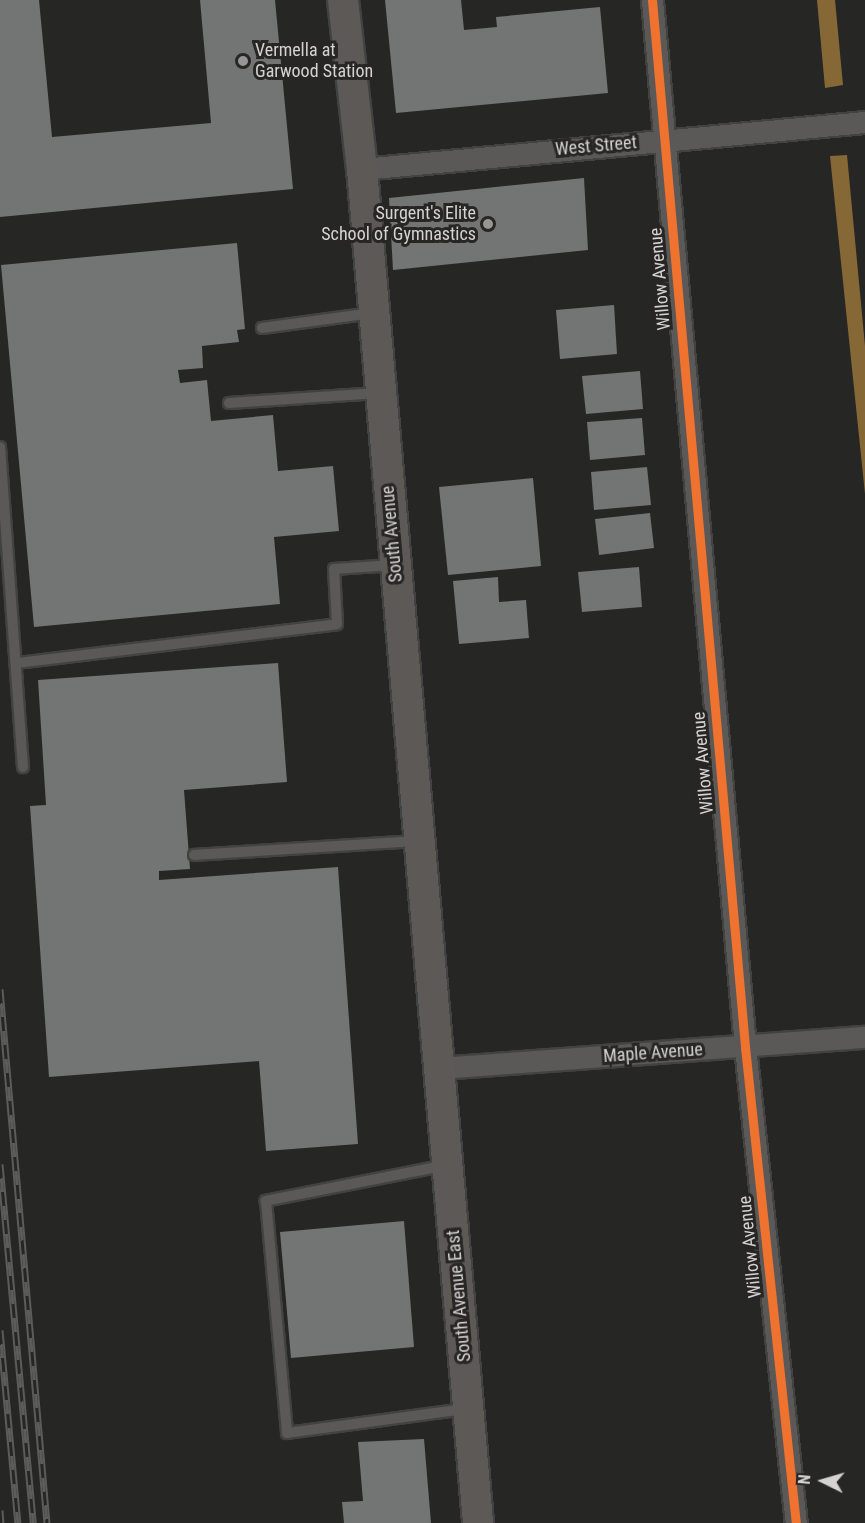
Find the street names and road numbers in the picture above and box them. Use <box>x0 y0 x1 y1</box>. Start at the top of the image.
street label: West Street <box>554 132 638 160</box>
street label: Willow Avenue <box>645 227 675 331</box>
street label: South Avenue <box>377 485 407 583</box>
street label: Willow Avenue <box>688 711 718 815</box>
street label: Maple Avenue <box>603 1039 703 1067</box>
street label: Willow Avenue <box>734 1195 766 1299</box>
street label: South Avenue East <box>442 1229 476 1363</box>

